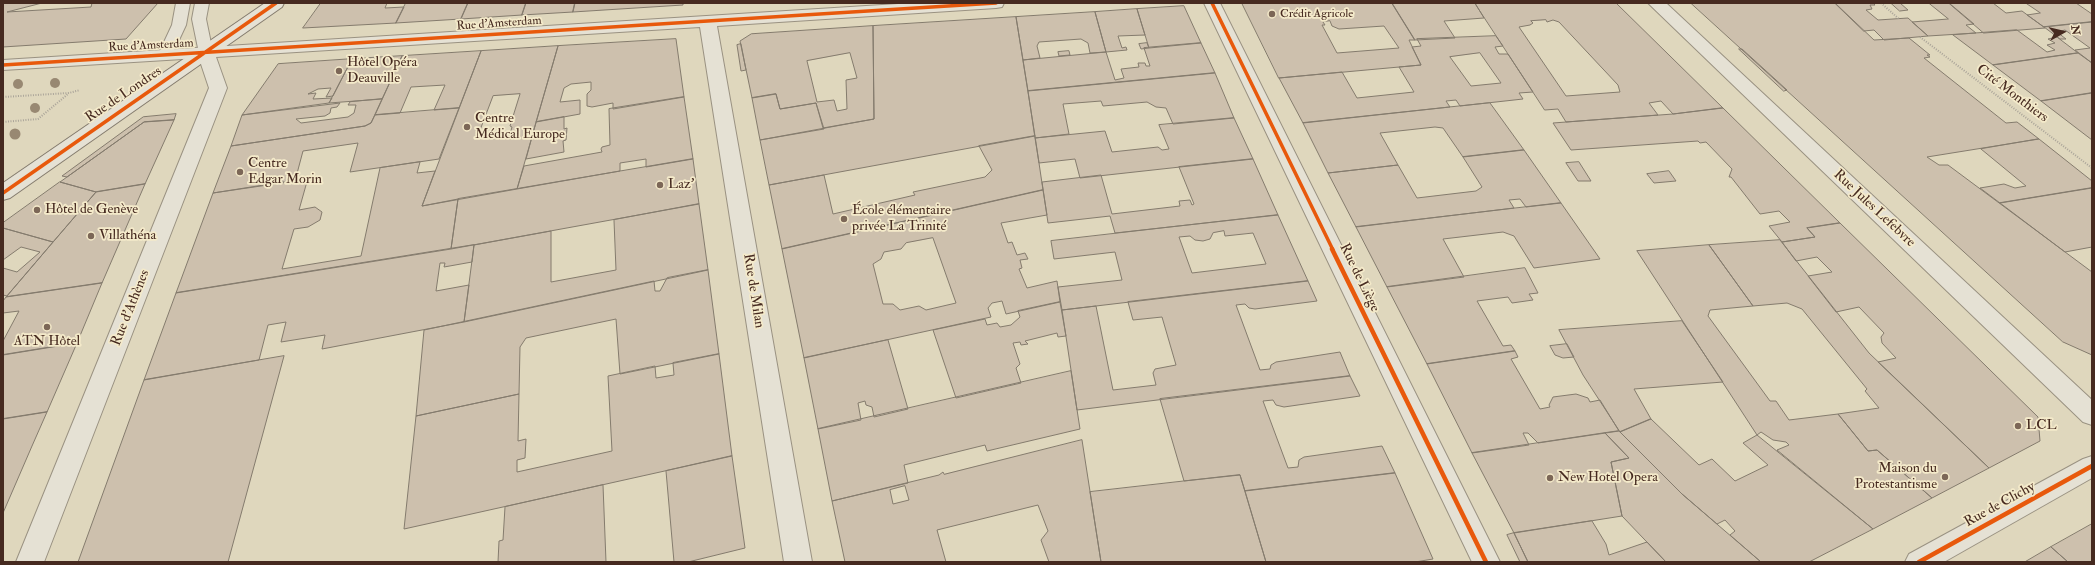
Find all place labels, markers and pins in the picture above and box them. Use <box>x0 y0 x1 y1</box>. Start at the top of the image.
place label: Crédit Agricole <box>1280 7 1353 21</box>
marker: Crédit Agricole <box>1267 9 1277 19</box>
place label: Hôtel Opéra Deauville <box>347 55 417 88</box>
marker: Hôtel Opéra Deauville <box>334 66 344 76</box>
place label: Centre Médical Europe <box>475 111 565 144</box>
marker: Centre Médical Europe <box>462 122 472 132</box>
place label: Centre Edgar Morin <box>248 156 322 188</box>
marker: Centre Edgar Morin <box>235 167 245 177</box>
place label: Laz' <box>668 177 694 193</box>
marker: Laz' <box>655 180 665 190</box>
place label: Hôtel de Genève <box>45 202 138 218</box>
place label: École élémentaire privée La Trinité <box>852 203 951 236</box>
marker: Hôtel de Genève <box>32 205 42 215</box>
marker: École élémentaire privée La Trinité <box>839 214 849 224</box>
place label: Villathéna <box>99 228 156 244</box>
marker: Villathéna <box>86 231 96 241</box>
marker: ATN Hôtel <box>42 322 52 332</box>
place label: ATN Hôtel <box>14 334 80 350</box>
place label: LCL <box>2026 418 2057 434</box>
marker: LCL <box>2013 421 2023 431</box>
place label: Maison du Protestantisme <box>1855 461 1937 494</box>
place label: New Hotel Opera <box>1558 470 1658 486</box>
marker: Maison du Protestantisme <box>1940 472 1950 482</box>
marker: New Hotel Opera <box>1545 473 1555 483</box>

